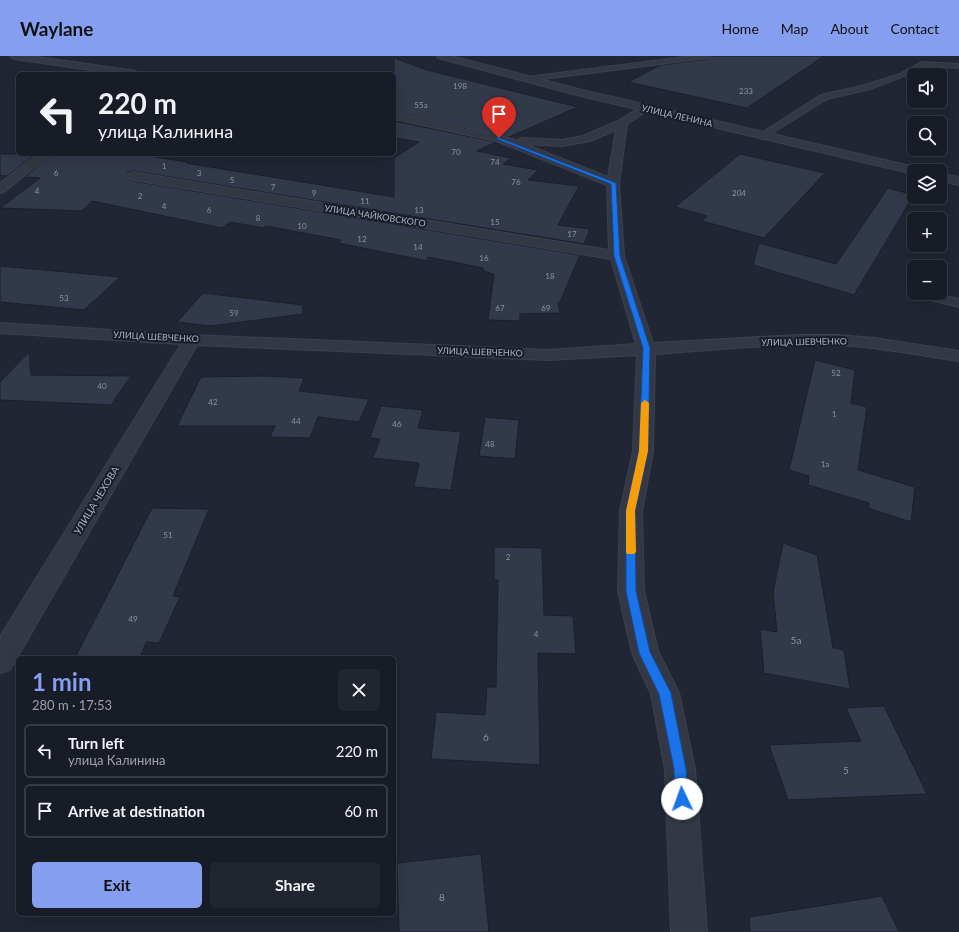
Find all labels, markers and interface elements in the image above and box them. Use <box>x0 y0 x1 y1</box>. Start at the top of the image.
text: Waylane <box>20 17 93 40</box>
text: Home <box>721 20 759 37</box>
text: Map <box>781 20 808 37</box>
text: About <box>830 20 868 37</box>
text: Contact <box>890 20 939 37</box>
map controls <box>907 68 947 300</box>
button: sound <box>907 68 947 108</box>
house number: 198 <box>453 81 467 91</box>
text: 220 m <box>98 86 177 120</box>
house number: 233 <box>739 86 753 96</box>
icon: left <box>32 88 84 140</box>
pin <box>482 97 516 138</box>
house number: 55а <box>414 100 428 110</box>
street label: УЛИЦА ЛЕНИНА <box>641 102 714 129</box>
icon: arrive <box>488 103 510 125</box>
button: search <box>907 116 947 156</box>
text: улица Калинина <box>98 120 233 142</box>
house number: 70 <box>451 147 461 157</box>
house number: 74 <box>490 157 500 167</box>
house number: 1 <box>162 161 167 171</box>
button: layers <box>907 164 947 204</box>
house number: 6 <box>54 168 59 178</box>
house number: 3 <box>197 168 202 178</box>
house number: 5 <box>230 175 235 185</box>
house number: 76 <box>511 177 521 187</box>
house number: 7 <box>271 182 276 192</box>
house number: 4 <box>35 186 40 196</box>
house number: 9 <box>312 188 317 198</box>
house number: 204 <box>732 188 746 198</box>
house number: 2 <box>138 191 143 201</box>
house number: 11 <box>360 196 370 206</box>
house number: 4 <box>162 201 167 211</box>
street label: УЛИЦА ЧАЙКОВСКОГО <box>324 202 426 229</box>
house number: 6 <box>207 205 212 215</box>
house number: 13 <box>414 205 424 215</box>
button: + <box>907 212 947 252</box>
house number: 8 <box>256 213 261 223</box>
house number: 15 <box>490 217 500 227</box>
house number: 10 <box>297 221 307 231</box>
house number: 17 <box>567 229 577 239</box>
house number: 12 <box>357 234 367 244</box>
house number: 14 <box>413 242 423 252</box>
house number: 16 <box>479 253 489 263</box>
button: − <box>907 260 947 300</box>
house number: 18 <box>545 271 555 281</box>
house number: 53 <box>59 293 69 303</box>
house number: 67 <box>495 303 505 313</box>
house number: 69 <box>541 303 551 313</box>
house number: 59 <box>229 308 239 318</box>
street label: УЛИЦА ШЕВЧЕНКО <box>113 329 199 344</box>
street label: УЛИЦА ШЕВЧЕНКО <box>761 335 847 348</box>
street label: УЛИЦА ШЕВЧЕНКО <box>437 345 523 358</box>
house number: 52 <box>831 368 841 378</box>
house number: 40 <box>97 381 107 391</box>
house number: 42 <box>208 397 218 407</box>
house number: 1 <box>832 409 837 419</box>
house number: 44 <box>291 416 301 426</box>
house number: 46 <box>392 419 402 429</box>
house number: 48 <box>485 439 495 449</box>
house number: 1а <box>821 459 829 469</box>
street label: УЛИЦА ЧЕХОВА <box>71 464 121 536</box>
house number: 51 <box>163 530 173 540</box>
house number: 2 <box>506 552 511 562</box>
house number: 49 <box>128 614 138 624</box>
house number: 4 <box>534 629 539 639</box>
house number: 5а <box>791 634 801 646</box>
text: 1 min <box>32 667 92 696</box>
button: close <box>338 669 380 711</box>
text: 280 m · 17:53 <box>32 697 112 713</box>
house number: 6 <box>483 731 489 743</box>
text: Turn left <box>68 734 124 752</box>
icon: left <box>34 740 56 762</box>
text: 220 m <box>336 742 378 760</box>
text: улица Калинина <box>68 752 166 768</box>
house number: 5 <box>843 764 849 776</box>
position arrow <box>661 778 703 820</box>
icon: arrive <box>34 800 56 822</box>
text: Arrive at destination <box>68 802 205 820</box>
text: 60 m <box>344 802 378 820</box>
button: Exit <box>32 862 202 908</box>
button: Share <box>210 862 380 908</box>
house number: 8 <box>439 891 445 903</box>

